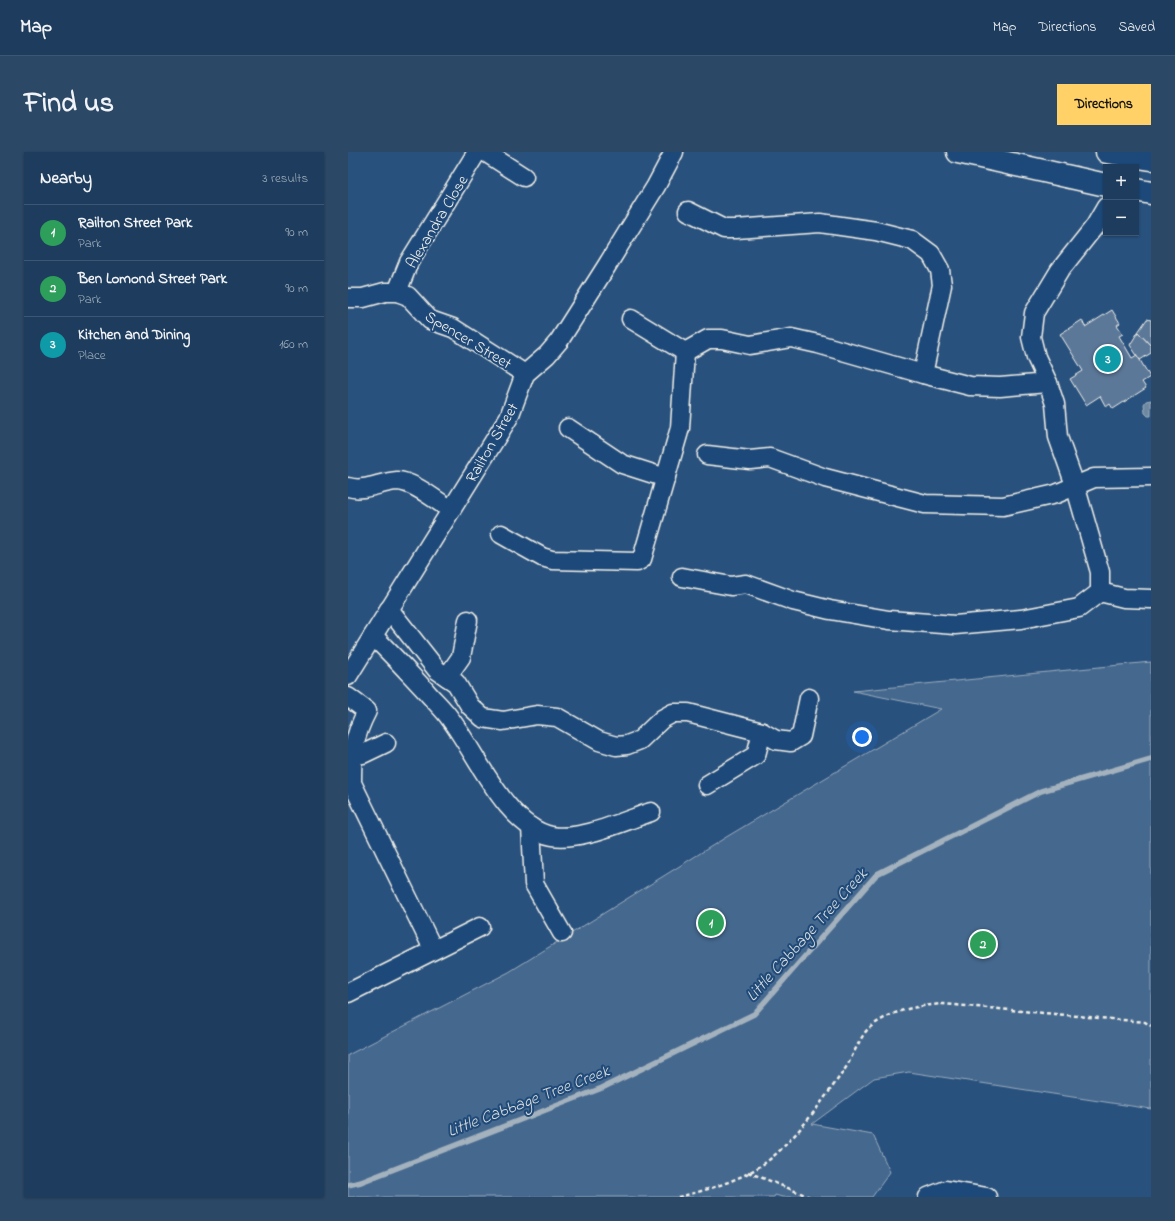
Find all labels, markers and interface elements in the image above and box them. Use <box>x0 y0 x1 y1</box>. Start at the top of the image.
text: Map <box>20 14 52 41</box>
text: Map <box>993 17 1016 38</box>
text: Directions <box>1038 17 1096 38</box>
text: Saved <box>1118 17 1155 38</box>
text: Find us <box>24 84 114 125</box>
button: Directions <box>1057 84 1151 125</box>
map controls <box>1103 164 1139 236</box>
button: + <box>1103 164 1139 200</box>
text: Nearby <box>40 166 92 191</box>
text: 3 results <box>262 169 308 188</box>
street label: Alexandra Close <box>400 170 475 273</box>
button: − <box>1103 200 1139 236</box>
text: Railton Street Park <box>78 212 192 234</box>
text: 1 <box>51 223 55 242</box>
text: 90 m <box>285 223 308 242</box>
text: Park <box>78 234 102 253</box>
text: Ben Lomond Street Park <box>78 268 227 290</box>
text: 2 <box>50 279 56 298</box>
text: 90 m <box>285 279 308 298</box>
text: Park <box>78 290 102 309</box>
street label: Spencer Street <box>420 305 517 376</box>
text: Kitchen and Dining <box>78 324 190 346</box>
text: 3 <box>50 335 56 354</box>
text: 160 m <box>279 335 308 354</box>
pin: 3 <box>1095 344 1121 374</box>
text: Place <box>78 346 106 365</box>
street label: Railton Street <box>460 398 526 488</box>
your location <box>852 727 872 747</box>
water label: Little Cabbage Tree Creek <box>740 862 876 1008</box>
pin: 1 <box>698 908 724 938</box>
pin: 2 <box>970 929 996 959</box>
water label: Little Cabbage Tree Creek <box>444 1058 615 1145</box>

